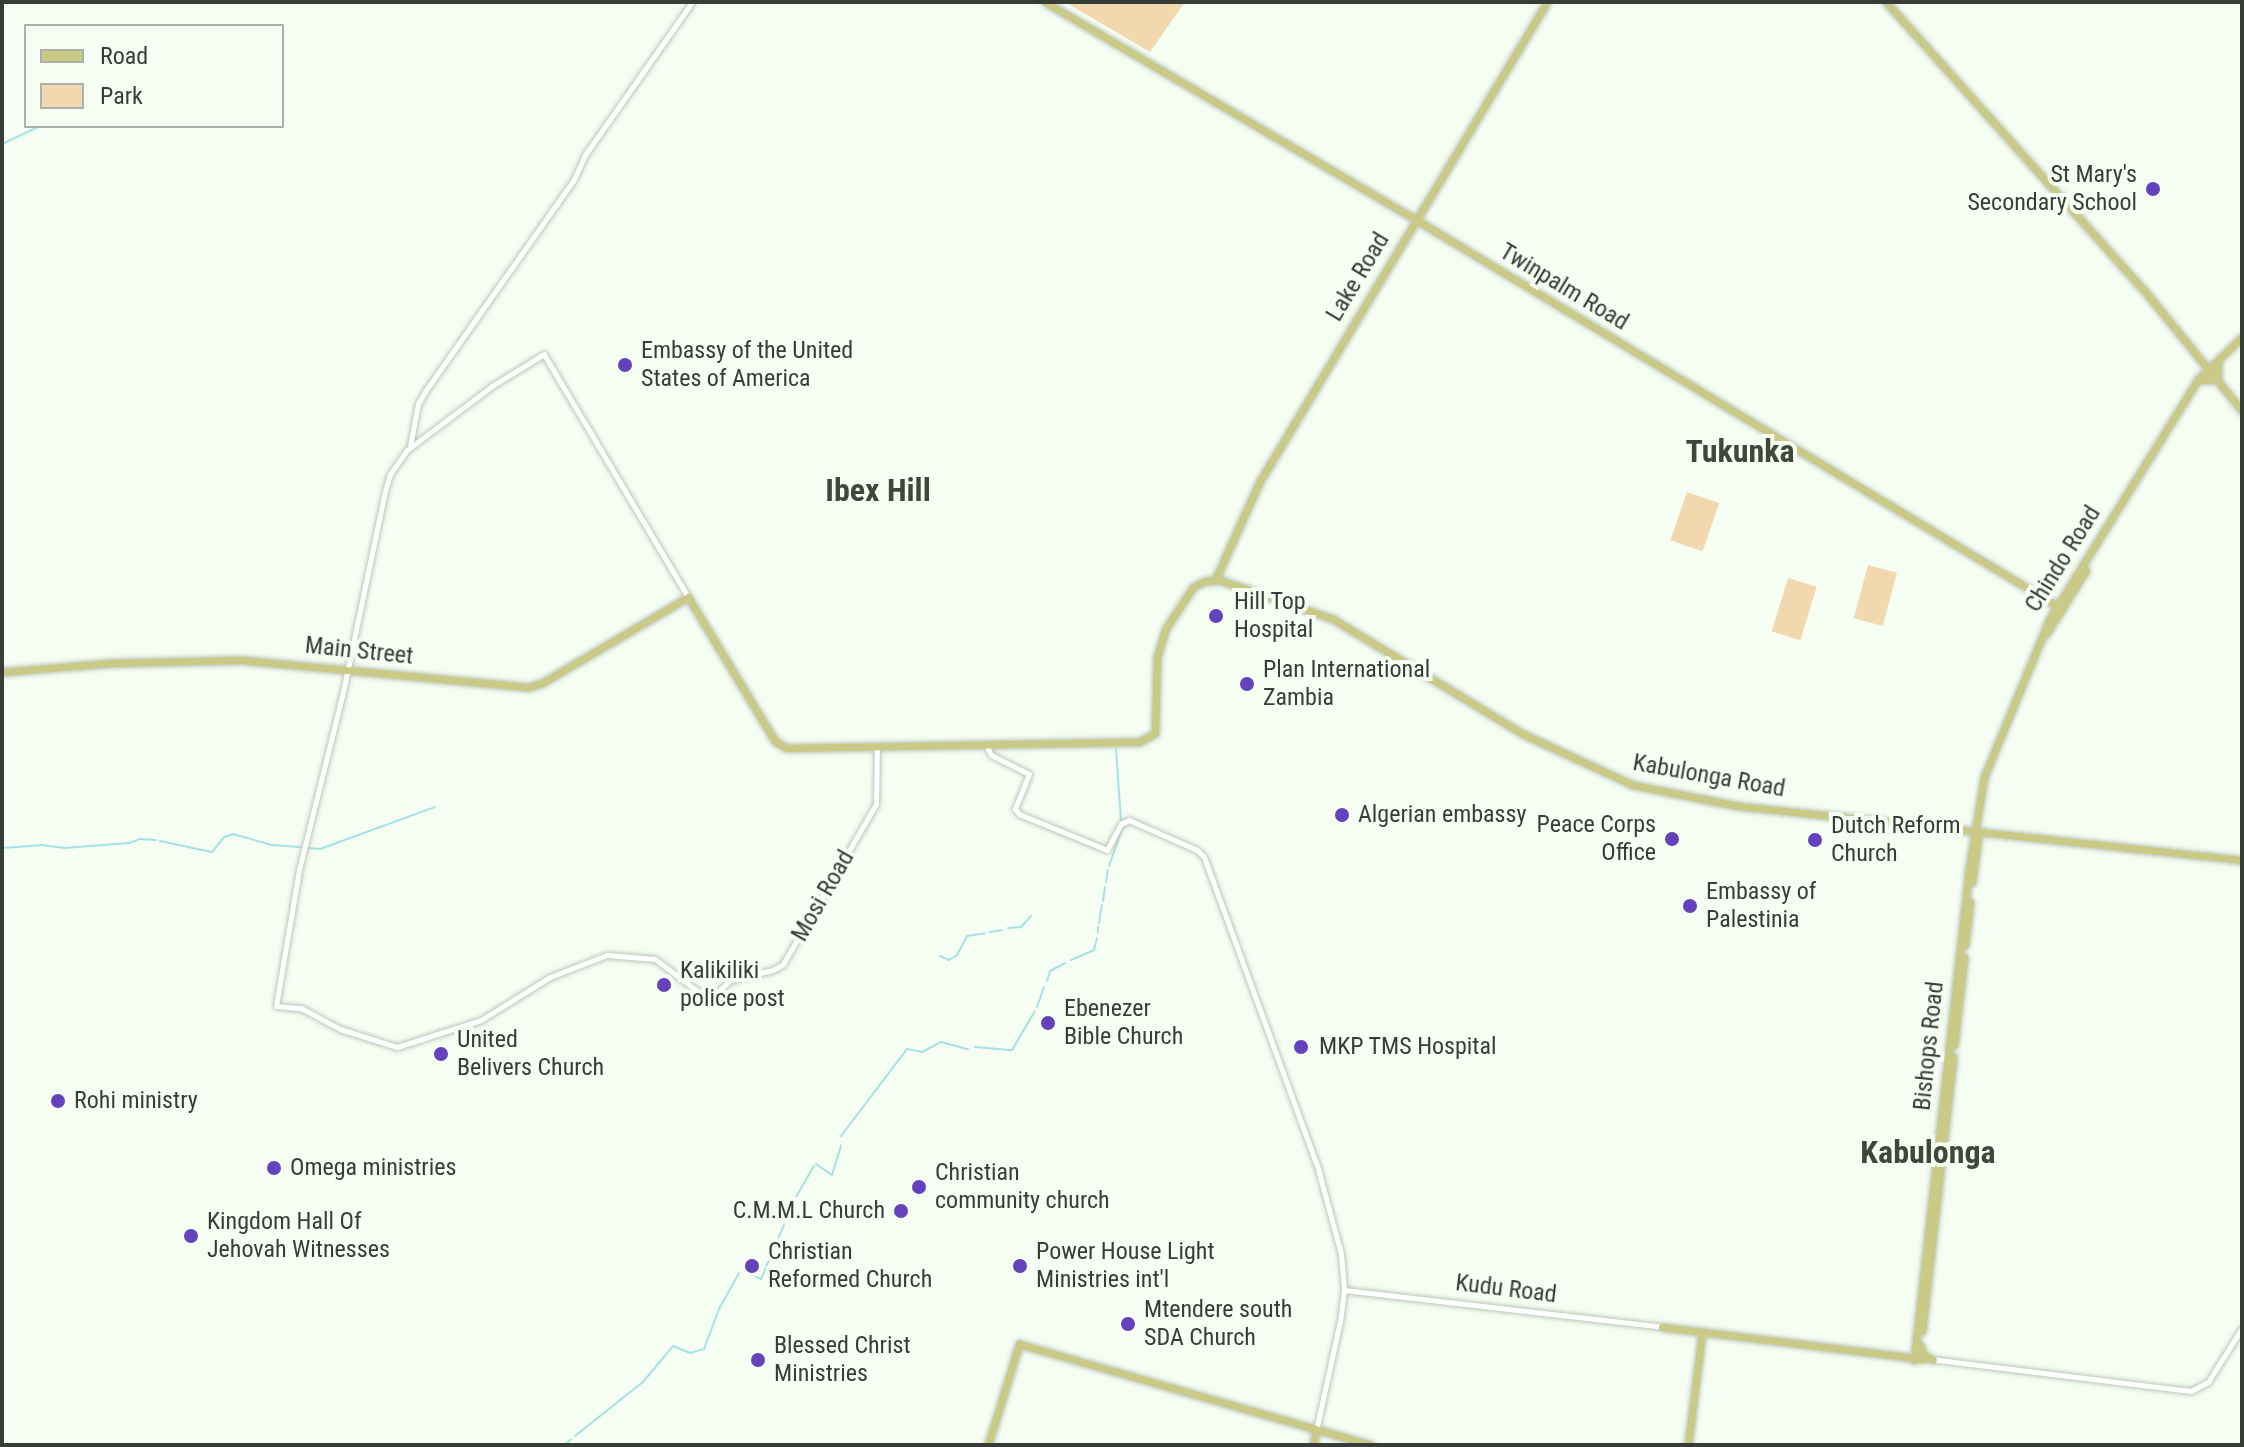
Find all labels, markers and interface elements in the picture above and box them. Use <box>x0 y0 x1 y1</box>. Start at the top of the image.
legend <box>24 24 284 128</box>
text: Road <box>100 42 148 70</box>
text: Park <box>100 82 143 110</box>
place label: St Mary's Secondary School <box>1967 161 2137 217</box>
marker: St Mary's Secondary School <box>2144 180 2162 198</box>
street label: Lake Road <box>1320 227 1396 327</box>
street label: Twinpalm Road <box>1494 237 1634 337</box>
place label: Embassy of the United States of America <box>641 337 853 393</box>
marker: Embassy of the United States of America <box>616 356 634 374</box>
district label: Tukunka <box>1685 432 1795 470</box>
district label: Ibex Hill <box>825 471 931 509</box>
street label: Chindo Road <box>2019 500 2107 618</box>
place label: Hill Top Hospital <box>1234 588 1313 644</box>
marker: Hill Top Hospital <box>1205 605 1227 627</box>
street label: Main Street <box>304 631 414 671</box>
place label: Plan International Zambia <box>1263 656 1430 712</box>
marker: Plan International Zambia <box>1238 675 1256 693</box>
street label: Kabulonga Road <box>1631 748 1787 804</box>
place label: Algerian embassy <box>1358 801 1526 829</box>
marker: Algerian embassy <box>1333 806 1351 824</box>
place label: Peace Corps Office <box>1537 811 1656 867</box>
place label: Dutch Reform Church <box>1831 812 1961 868</box>
marker: Peace Corps Office <box>1663 830 1681 848</box>
marker: Dutch Reform Church <box>1806 831 1824 849</box>
street label: Mosi Road <box>785 845 861 947</box>
place label: Embassy of Palestinia <box>1706 878 1816 934</box>
marker: Embassy of Palestinia <box>1681 897 1699 915</box>
place label: Kalikiliki police post <box>680 957 785 1013</box>
marker: Kalikiliki police post <box>655 976 673 994</box>
street label: Bishops Road <box>1908 980 1950 1112</box>
place label: Ebenezer Bible Church <box>1064 995 1183 1051</box>
marker: Ebenezer Bible Church <box>1039 1014 1057 1032</box>
place label: United Belivers Church <box>457 1026 604 1082</box>
place label: MKP TMS Hospital <box>1319 1033 1497 1061</box>
marker: MKP TMS Hospital <box>1290 1036 1312 1058</box>
marker: United Belivers Church <box>432 1045 450 1063</box>
place label: Rohi ministry <box>74 1087 198 1115</box>
marker: Rohi ministry <box>49 1092 67 1110</box>
district label: Kabulonga <box>1860 1133 1996 1171</box>
place label: Omega ministries <box>290 1154 456 1182</box>
marker: Omega ministries <box>265 1159 283 1177</box>
place label: Christian community church <box>935 1159 1110 1215</box>
marker: Christian community church <box>910 1178 928 1196</box>
place label: C.M.M.L Church <box>733 1197 885 1225</box>
marker: C.M.M.L Church <box>892 1202 910 1220</box>
place label: Kingdom Hall Of Jehovah Witnesses <box>207 1208 390 1264</box>
marker: Kingdom Hall Of Jehovah Witnesses <box>182 1227 200 1245</box>
place label: Christian Reformed Church <box>768 1238 932 1294</box>
place label: Power House Light Ministries int'l <box>1036 1238 1215 1294</box>
marker: Christian Reformed Church <box>743 1257 761 1275</box>
marker: Power House Light Ministries int'l <box>1011 1257 1029 1275</box>
street label: Kudu Road <box>1454 1269 1558 1309</box>
place label: Mtendere south SDA Church <box>1144 1296 1292 1352</box>
marker: Mtendere south SDA Church <box>1119 1315 1137 1333</box>
place label: Blessed Christ Ministries <box>774 1332 910 1388</box>
marker: Blessed Christ Ministries <box>749 1351 767 1369</box>

